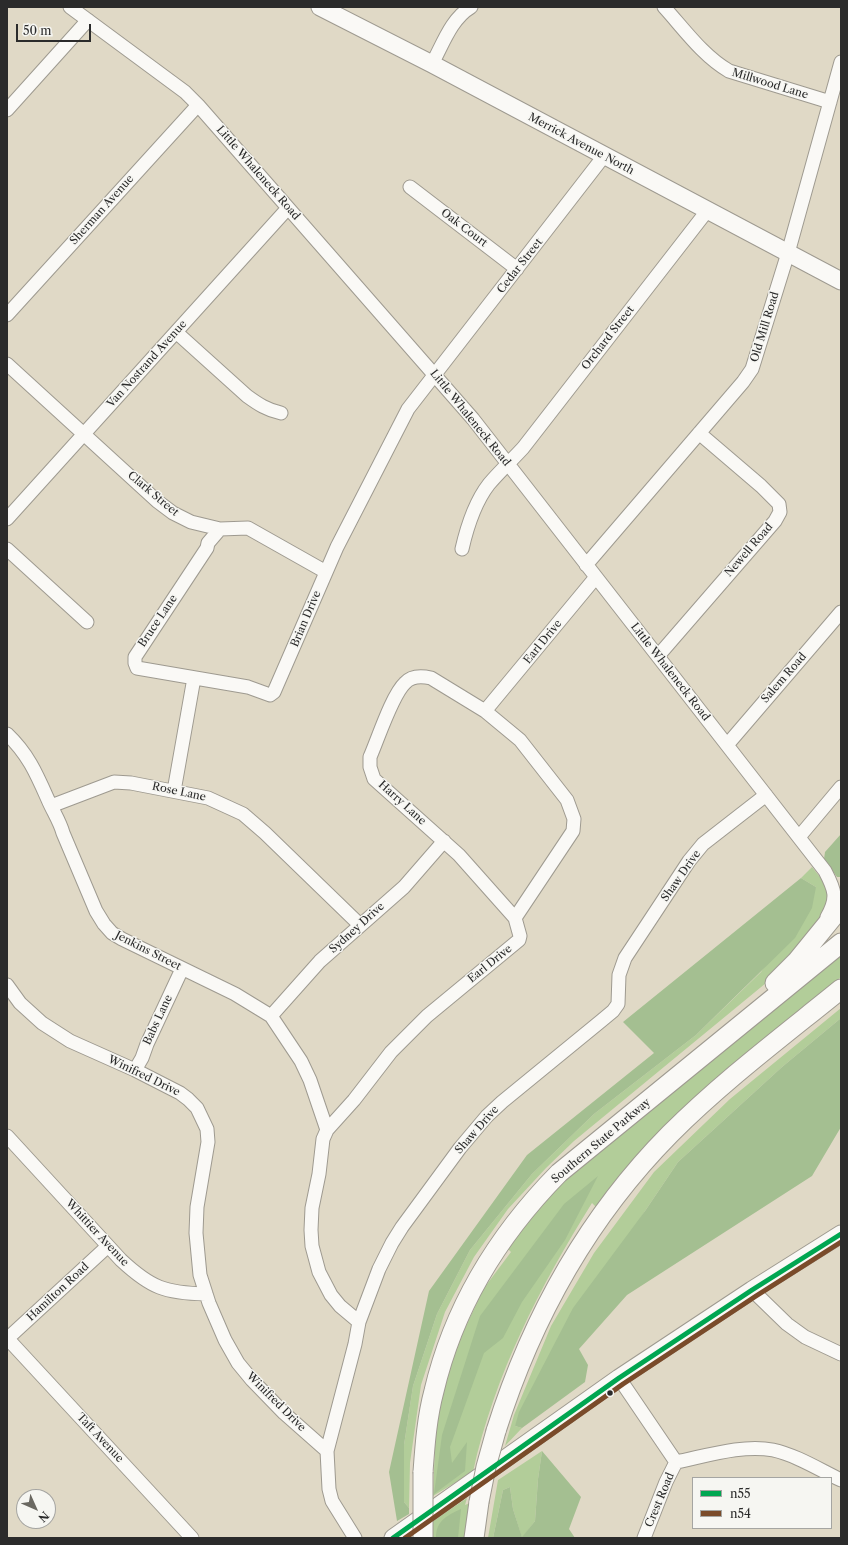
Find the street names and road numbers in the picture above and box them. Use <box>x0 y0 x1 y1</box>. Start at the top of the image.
street label: Millwood Lane <box>730 66 810 102</box>
street label: Merrick Avenue North <box>526 111 636 177</box>
street label: Little Whaleneck Road <box>214 123 302 223</box>
street label: Sherman Avenue <box>67 172 137 248</box>
street label: Oak Court <box>438 206 490 250</box>
street label: Cedar Street <box>495 236 545 296</box>
street label: Old Mill Road <box>748 290 782 364</box>
street label: Orchard Street <box>579 303 637 373</box>
street label: Van Nostrand Avenue <box>104 318 190 410</box>
street label: Little Whaleneck Road <box>427 367 513 469</box>
street label: Clark Street <box>125 469 181 519</box>
street label: Newell Road <box>722 521 776 579</box>
street label: Brian Drive <box>288 589 324 649</box>
street label: Bruce Lane <box>136 592 180 650</box>
street label: Earl Drive <box>521 617 565 667</box>
street label: Little Whaleneck Road <box>628 620 712 724</box>
street label: Salem Road <box>759 650 809 706</box>
street label: Harry Lane <box>375 778 429 828</box>
street label: Rose Lane <box>151 780 207 804</box>
street label: Shaw Drive <box>659 848 703 904</box>
street label: Sydney Drive <box>327 900 387 956</box>
street label: Jenkins Street <box>113 929 183 973</box>
street label: Earl Drive <box>465 942 515 986</box>
street label: Babs Lane <box>141 993 175 1047</box>
street label: Winifred Drive <box>106 1053 182 1099</box>
street label: Southern State Parkway <box>549 1096 653 1186</box>
street label: Shaw Drive <box>452 1103 502 1157</box>
street label: Whittier Avenue <box>63 1197 131 1269</box>
street label: Hamilton Road <box>24 1260 92 1324</box>
street label: Winifred Drive <box>244 1370 308 1434</box>
street label: Taft Avenue <box>74 1411 126 1465</box>
street label: Crest Road <box>643 1471 677 1529</box>

